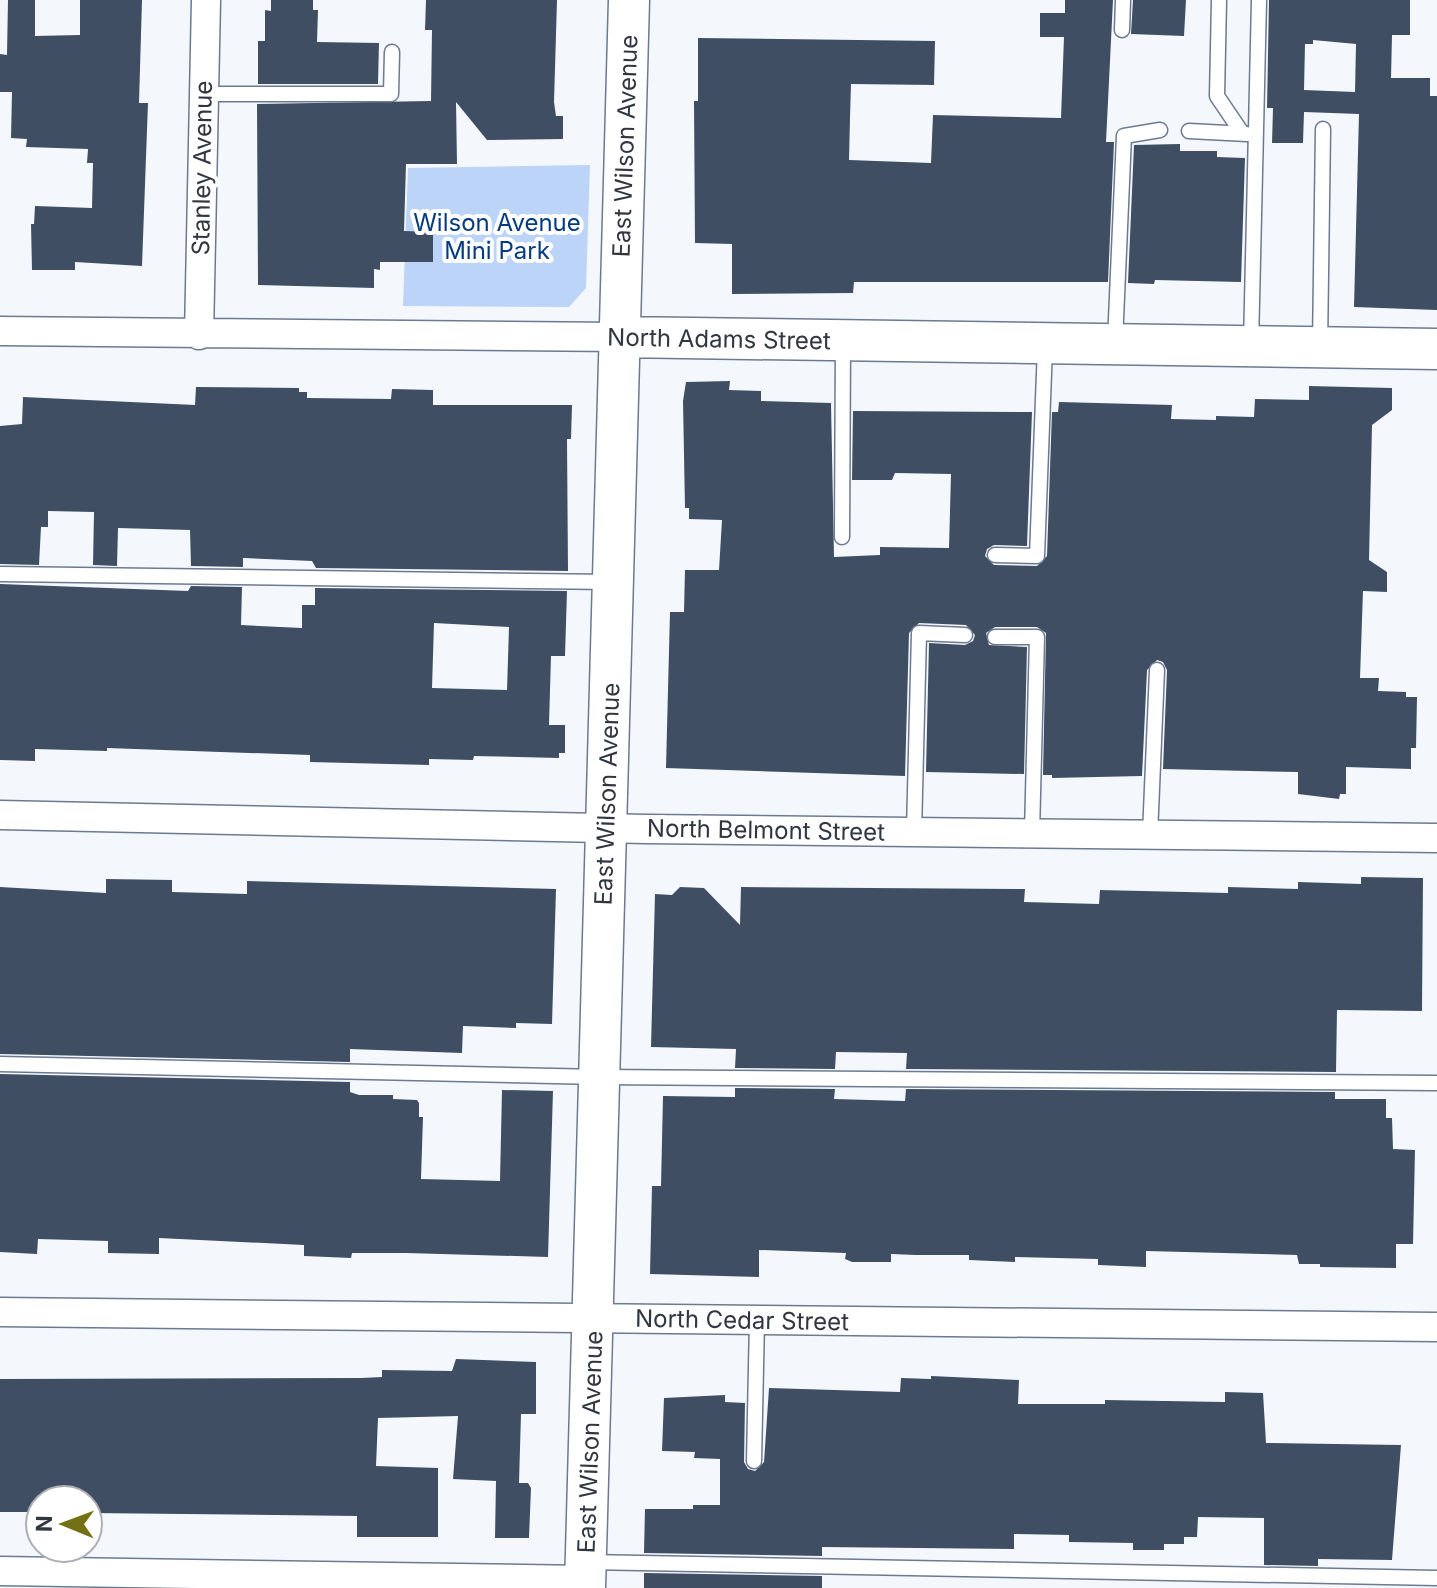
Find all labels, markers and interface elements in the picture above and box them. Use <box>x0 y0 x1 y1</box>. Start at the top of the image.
street label: East Wilson Avenue <box>607 34 643 258</box>
street label: Stanley Avenue <box>186 80 218 256</box>
park label: Wilson Avenue Mini Park <box>413 208 581 265</box>
street label: North Adams Street <box>607 323 831 355</box>
street label: East Wilson Avenue <box>589 682 625 906</box>
street label: North Belmont Street <box>647 813 885 847</box>
street label: North Cedar Street <box>635 1304 849 1336</box>
street label: East Wilson Avenue <box>572 1330 608 1554</box>
north arrow <box>24 1484 104 1564</box>
text: N <box>31 1515 57 1532</box>

